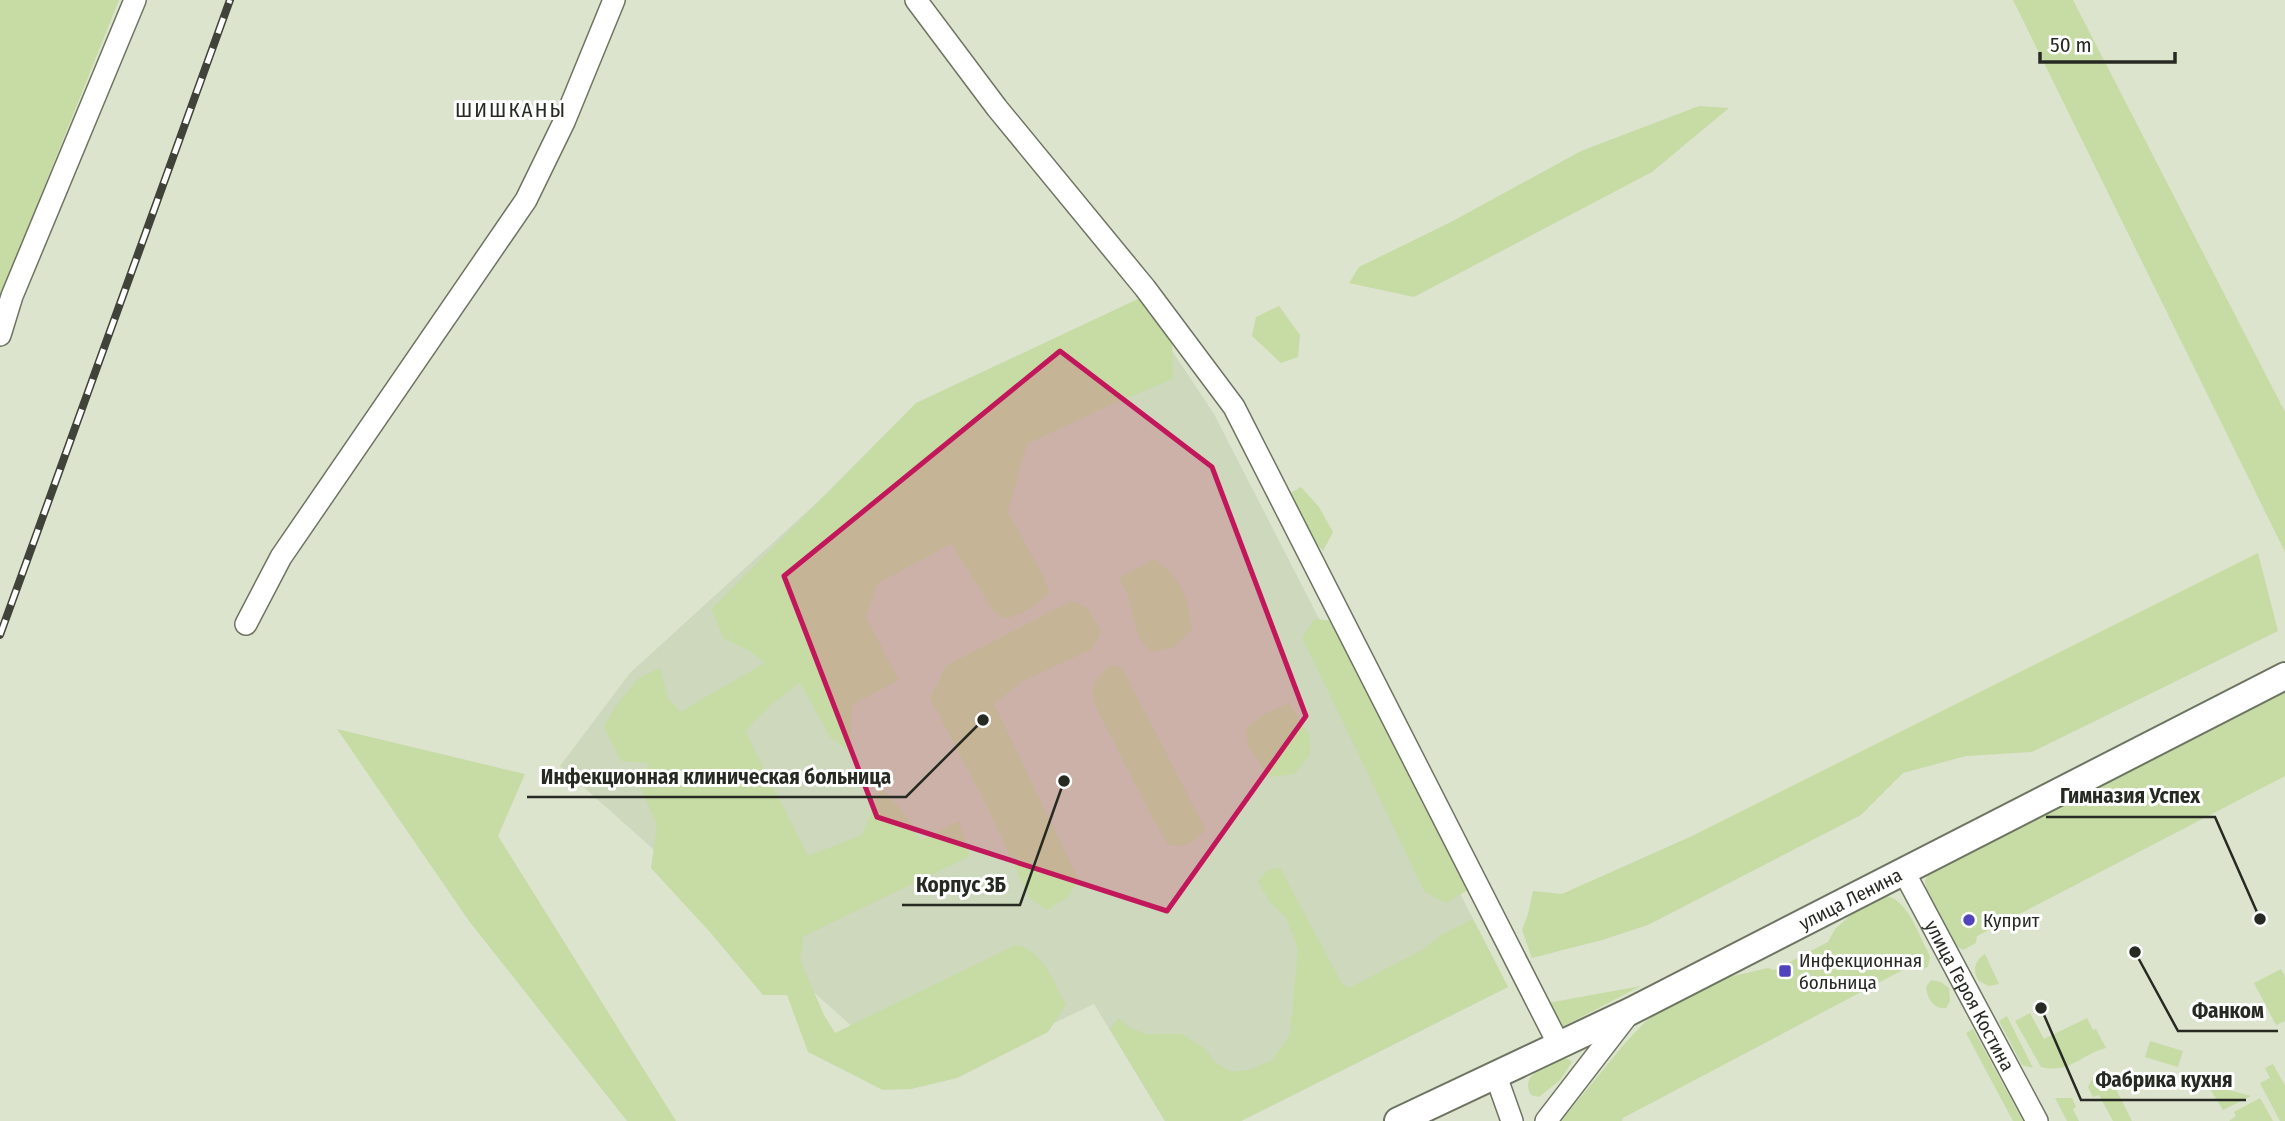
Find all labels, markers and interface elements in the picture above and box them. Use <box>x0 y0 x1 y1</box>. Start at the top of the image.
scale bar <box>2040 21 2175 65</box>
text: 50 m <box>2050 32 2092 58</box>
district label: ШИШКАНЫ <box>455 97 567 123</box>
callout: Инфекционная клиническая больница <box>527 755 906 797</box>
text: Инфекционная клиническая больница <box>541 764 891 790</box>
callout: Гимназия Успех <box>2046 775 2215 817</box>
text: Гимназия Успех <box>2060 783 2201 809</box>
callout: Корпус 3Б <box>902 863 1020 905</box>
street label: улица Ленина <box>1795 863 1906 935</box>
text: Корпус 3Б <box>916 872 1007 898</box>
place label: Куприт <box>1983 909 2040 932</box>
marker: Куприт <box>1961 912 1977 928</box>
street label: улица Героя Костина <box>1920 916 2019 1075</box>
place label: Инфекционная больница <box>1799 949 1922 994</box>
marker: Инфекционная больница <box>1777 963 1793 979</box>
callout: Фанком <box>2178 989 2278 1031</box>
text: Фанком <box>2192 998 2264 1024</box>
callout: Фабрика кухня <box>2081 1058 2246 1100</box>
text: Фабрика кухня <box>2095 1067 2233 1093</box>

